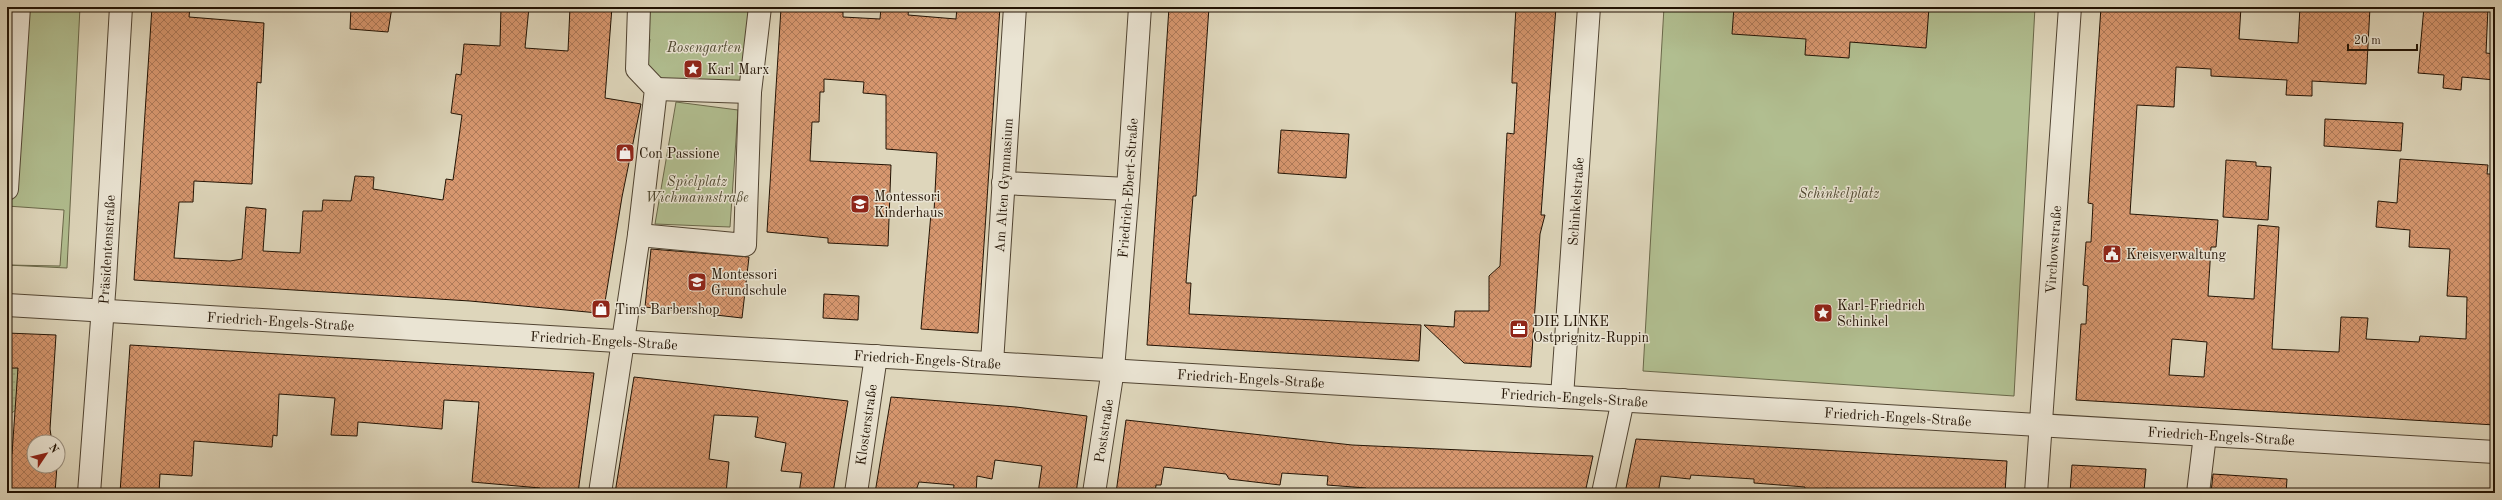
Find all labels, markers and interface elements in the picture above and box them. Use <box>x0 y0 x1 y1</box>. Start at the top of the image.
scale bar <box>2348 26 2417 52</box>
text: 20 m <box>2354 35 2381 47</box>
park label: Rosengarten <box>666 41 741 56</box>
place icon: Karl Marx <box>682 58 704 80</box>
place label: Karl Marx <box>707 63 770 77</box>
street label: Am Alten Gymnasium <box>993 118 1016 253</box>
street label: Friedrich-Ebert-Straße <box>1116 118 1141 259</box>
shop icon: Con Passione <box>614 142 636 164</box>
place label: Con Passione <box>639 147 720 161</box>
street label: Schinkelstraße <box>1566 157 1587 246</box>
park label: Spielplatz Wichmannstraße <box>645 175 749 205</box>
park label: Schinkelplatz <box>1799 187 1879 202</box>
place label: Montessori Kinderhaus <box>874 190 944 220</box>
school or university icon: Montessori Kinderhaus <box>849 193 871 215</box>
street label: Präsidentenstraße <box>97 194 118 305</box>
street label: Virchowstraße <box>2044 205 2064 294</box>
public building icon: Kreisverwaltung <box>2101 243 2123 265</box>
place label: Kreisverwaltung <box>2126 248 2227 262</box>
place label: Montessori Grundschule <box>711 268 787 298</box>
school or university icon: Montessori Grundschule <box>686 271 708 293</box>
shop icon: Tims Barbershop <box>590 298 612 320</box>
place label: Karl-Friedrich Schinkel <box>1837 299 1926 329</box>
place icon: Karl-Friedrich Schinkel <box>1812 302 1834 324</box>
place label: Tims Barbershop <box>615 303 719 317</box>
street label: Friedrich-Engels-Straße <box>206 311 355 333</box>
place label: DIE LINKE Ostprignitz-Ruppin <box>1533 315 1649 345</box>
office icon: DIE LINKE Ostprignitz-Ruppin <box>1508 318 1530 340</box>
street label: Friedrich-Engels-Straße <box>530 330 678 353</box>
street label: Friedrich-Engels-Straße <box>853 349 1001 372</box>
street label: Friedrich-Engels-Straße <box>1177 368 1325 391</box>
street label: Klosterstraße <box>854 383 880 466</box>
street label: Friedrich-Engels-Straße <box>1500 387 1648 410</box>
street label: Poststraße <box>1093 398 1116 464</box>
street label: Friedrich-Engels-Straße <box>1824 406 1972 429</box>
street label: Friedrich-Engels-Straße <box>2147 425 2295 448</box>
north arrow <box>26 434 66 474</box>
text: N <box>46 443 60 456</box>

